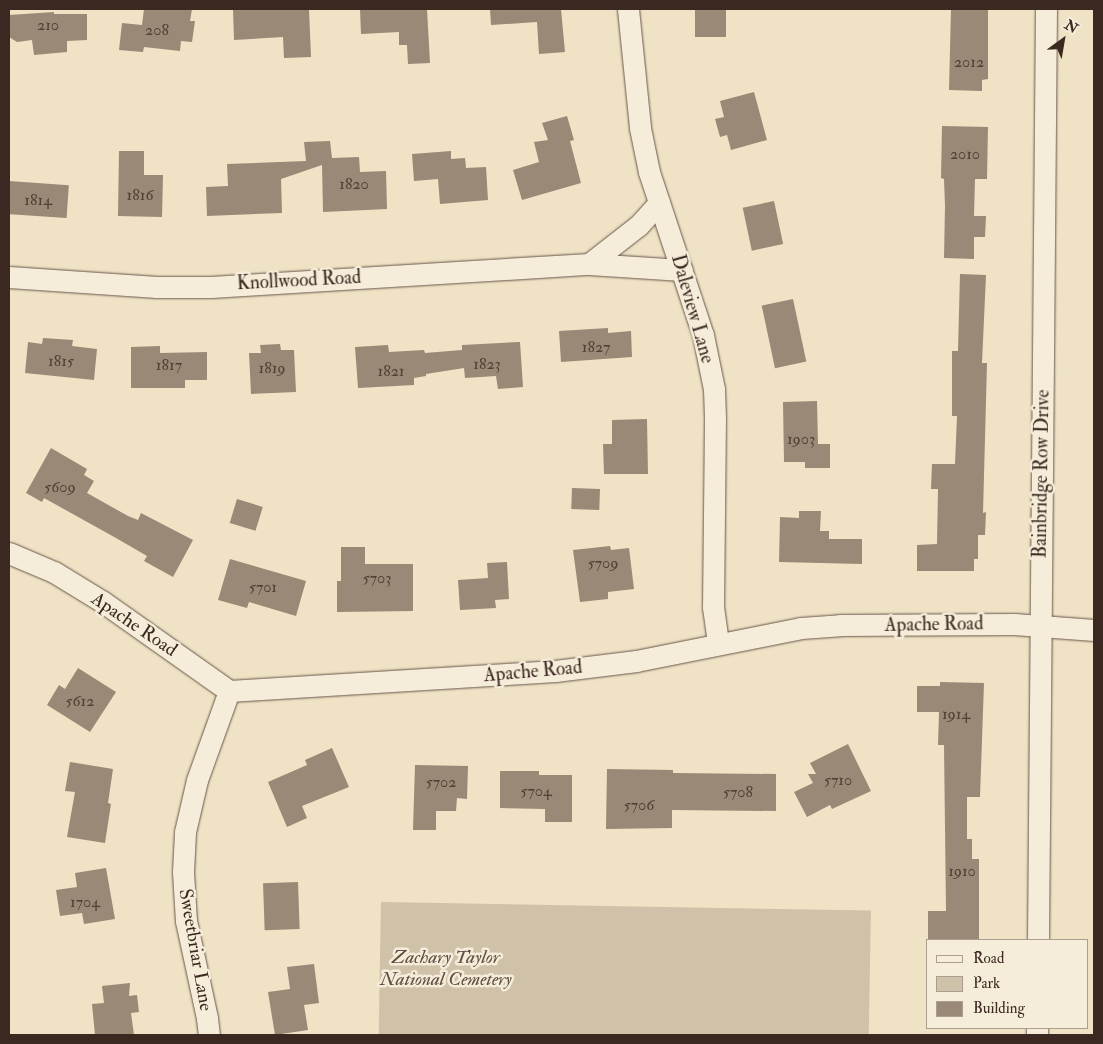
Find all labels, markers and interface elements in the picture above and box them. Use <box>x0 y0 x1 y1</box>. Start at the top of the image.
house number: 210 <box>37 15 59 35</box>
north arrow <box>1038 15 1088 65</box>
text: N <box>1061 16 1081 37</box>
house number: 208 <box>145 20 169 40</box>
house number: 2012 <box>954 52 984 72</box>
house number: 2010 <box>950 144 980 164</box>
house number: 1820 <box>339 174 369 194</box>
house number: 1816 <box>127 185 153 205</box>
house number: 1814 <box>24 190 52 210</box>
street label: Daleview Lane <box>666 252 718 366</box>
street label: Knollwood Road <box>236 266 362 296</box>
house number: 1827 <box>582 337 610 357</box>
house number: 1815 <box>48 351 74 371</box>
house number: 1823 <box>473 354 501 374</box>
house number: 1817 <box>156 355 182 375</box>
house number: 1819 <box>258 358 286 378</box>
house number: 1821 <box>377 361 405 381</box>
street label: Bainbridge Row Drive <box>1029 389 1055 559</box>
house number: 1903 <box>787 429 815 449</box>
house number: 5609 <box>44 477 76 497</box>
house number: 5709 <box>588 553 618 573</box>
house number: 5703 <box>363 568 391 588</box>
house number: 5701 <box>249 577 277 597</box>
street label: Apache Road <box>87 588 181 662</box>
street label: Apache Road <box>884 613 984 637</box>
street label: Apache Road <box>483 656 583 688</box>
house number: 5612 <box>66 691 94 711</box>
house number: 1914 <box>942 704 970 724</box>
house number: 5710 <box>824 770 852 790</box>
house number: 5702 <box>426 772 456 792</box>
house number: 5704 <box>520 781 552 801</box>
house number: 5708 <box>723 782 753 802</box>
house number: 5706 <box>624 795 654 815</box>
house number: 1910 <box>948 861 976 881</box>
street label: Sweetbriar Lane <box>173 887 217 1013</box>
house number: 1704 <box>70 892 100 912</box>
legend <box>926 939 1088 1029</box>
park label: Zachary Taylor National Cemetery <box>380 947 512 991</box>
text: Road <box>973 949 1004 968</box>
text: Park <box>973 974 1000 993</box>
text: Building <box>973 999 1025 1018</box>

